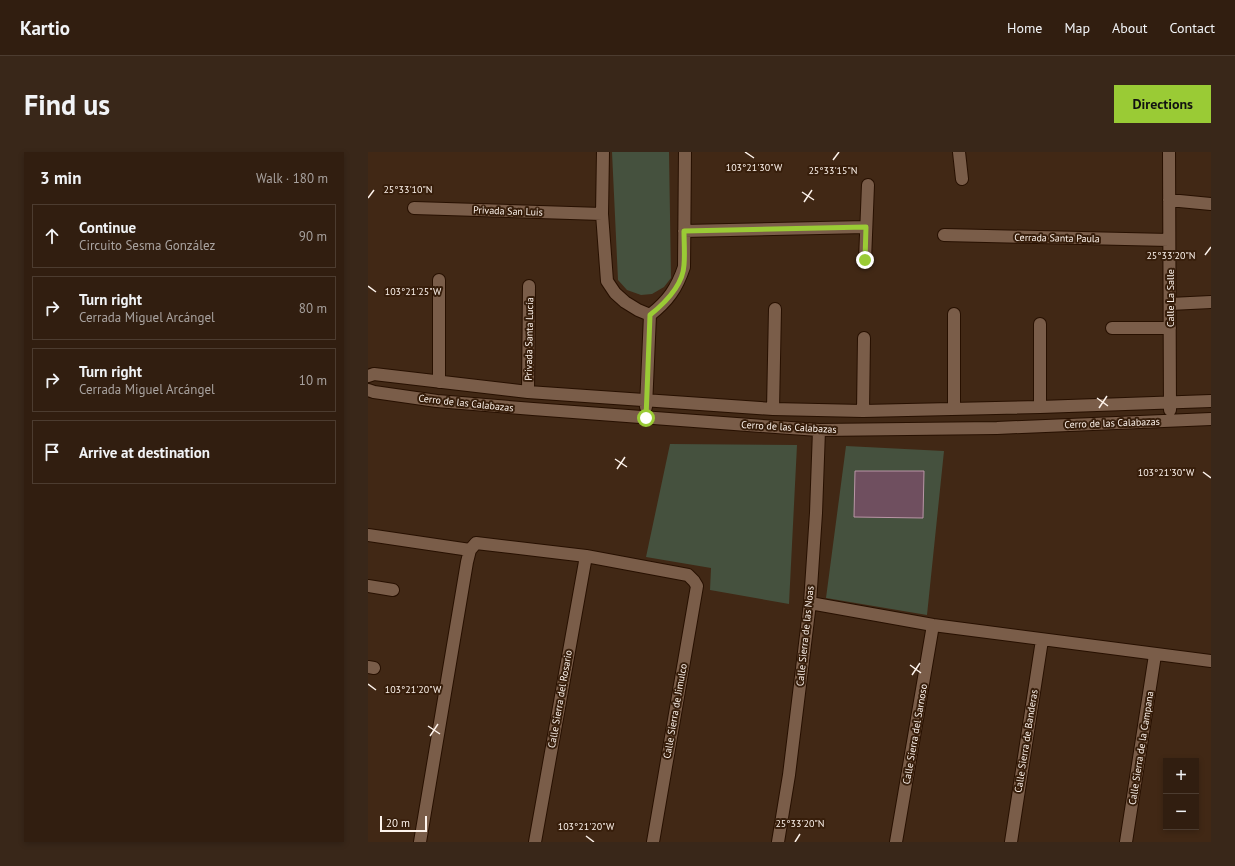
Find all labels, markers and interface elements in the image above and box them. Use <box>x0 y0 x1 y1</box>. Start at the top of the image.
text: Kartio <box>20 16 70 40</box>
text: Home <box>1007 19 1042 37</box>
text: Map <box>1064 19 1090 37</box>
text: About <box>1112 19 1148 37</box>
text: Contact <box>1170 19 1215 37</box>
button: Directions <box>1114 85 1211 123</box>
text: Find us <box>24 86 110 123</box>
text: 103°21'30"W <box>726 161 783 174</box>
text: 25°33'15"N <box>808 164 858 177</box>
text: 3 min <box>40 167 81 189</box>
text: Walk · 180 m <box>256 170 328 187</box>
text: 25°33'10"N <box>383 183 433 196</box>
street label: Privada San Luis <box>473 203 543 219</box>
text: Continue <box>79 218 136 237</box>
icon: ahead <box>41 225 63 247</box>
text: 90 m <box>299 228 327 245</box>
street label: Cerrada Santa Paula <box>1014 231 1100 245</box>
text: Circuito Sesma González <box>79 237 215 254</box>
text: 25°33'20"N <box>1146 249 1196 262</box>
route end <box>856 251 874 269</box>
street label: Calle La Salle <box>1164 269 1177 327</box>
text: 103°21'25"W <box>385 285 442 298</box>
text: Turn right <box>79 290 142 309</box>
icon: right <box>41 297 63 319</box>
street label: Privada Santa Lucía <box>522 297 536 381</box>
text: 80 m <box>299 300 327 317</box>
text: Cerrada Miguel Arcángel <box>79 309 215 326</box>
text: Turn right <box>79 362 142 381</box>
icon: right <box>41 369 63 391</box>
text: 10 m <box>299 372 327 389</box>
text: Cerrada Miguel Arcángel <box>79 381 215 398</box>
street label: Cerro de las Calabazas <box>418 392 514 414</box>
route start <box>637 409 655 427</box>
street label: Cerro de las Calabazas <box>1064 415 1160 431</box>
street label: Cerro de las Calabazas <box>741 418 837 436</box>
icon: arrive <box>41 441 63 463</box>
text: Arrive at destination <box>79 443 210 462</box>
text: 103°21'30"W <box>1138 466 1195 479</box>
street label: Calle Sierra de las Noas <box>793 585 817 687</box>
street label: Calle Sierra del Rosario <box>545 649 575 749</box>
street label: Calle Sierra de Jimulco <box>660 662 690 760</box>
text: 103°21'20"W <box>385 683 442 696</box>
street label: Calle Sierra del Sarnoso <box>900 683 930 785</box>
street label: Calle Sierra de Banderas <box>1011 689 1041 793</box>
street label: Calle Sierra de la Campana <box>1126 690 1156 806</box>
map controls <box>1163 758 1199 830</box>
button: + <box>1163 758 1199 794</box>
button: − <box>1163 794 1199 830</box>
scale bar <box>380 814 427 833</box>
text: 20 m <box>386 816 410 830</box>
text: 25°33'20"N <box>775 817 825 830</box>
text: 103°21'20"W <box>558 820 615 833</box>

